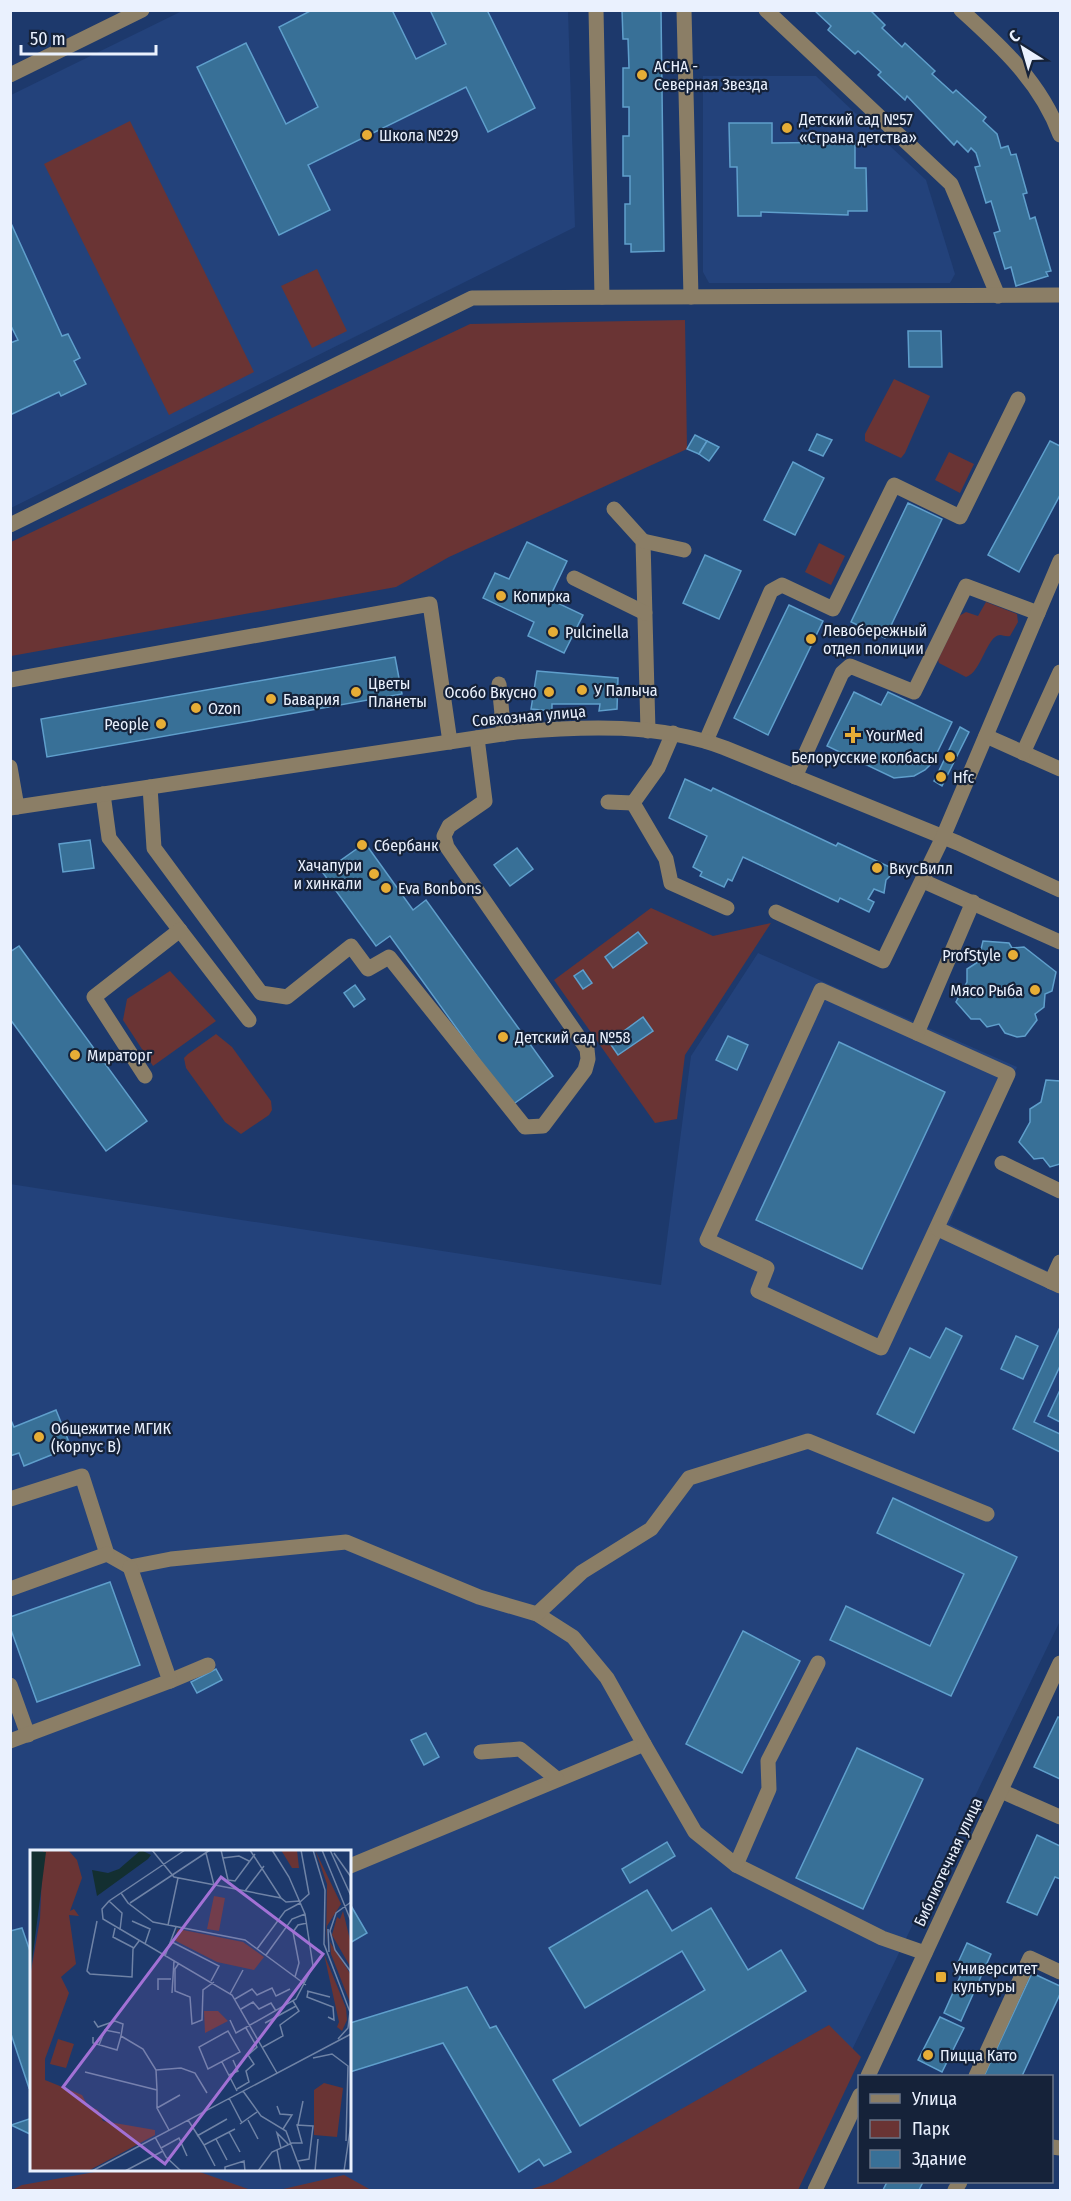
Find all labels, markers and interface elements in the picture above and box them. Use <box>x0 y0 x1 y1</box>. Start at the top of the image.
scale bar <box>21 18 156 56</box>
north arrow <box>993 18 1053 78</box>
text: С <box>1005 26 1024 47</box>
text: 50 m <box>30 28 66 50</box>
place label: АСНА - Северная Звезда <box>654 57 768 94</box>
marker: АСНА - Северная Звезда <box>635 68 649 82</box>
place label: Детский сад №57 «Страна детства» <box>798 110 917 147</box>
marker: Детский сад №57 «Страна детства» <box>780 121 794 135</box>
place label: Школа №29 <box>379 126 459 145</box>
marker: Школа №29 <box>360 128 374 142</box>
place label: Копирка <box>513 587 571 606</box>
marker: Копирка <box>494 589 508 603</box>
place label: Левобережный отдел полиции <box>823 621 927 658</box>
place label: Pulcinella <box>565 623 629 642</box>
marker: Pulcinella <box>546 625 560 639</box>
marker: Левобережный отдел полиции <box>804 632 818 646</box>
place label: Цветы Планеты <box>368 674 427 711</box>
place label: У Палыча <box>593 681 658 700</box>
place label: Особо Вкусно <box>444 683 537 702</box>
marker: У Палыча <box>575 683 589 697</box>
marker: Цветы Планеты <box>349 685 363 699</box>
marker: Особо Вкусно <box>542 685 556 699</box>
place label: Бавария <box>283 690 340 709</box>
marker: Бавария <box>264 692 278 706</box>
place label: Ozon <box>208 699 241 718</box>
marker: Ozon <box>189 701 203 715</box>
street label: Совхозная улица <box>471 702 587 730</box>
place label: People <box>104 715 149 734</box>
marker: People <box>154 717 168 731</box>
marker: YourMed <box>844 726 862 744</box>
place label: YourMed <box>866 726 923 745</box>
place label: Белорусские колбасы <box>791 748 938 767</box>
marker: Белорусские колбасы <box>943 750 957 764</box>
place label: Hfc <box>953 768 974 787</box>
marker: Hfc <box>934 770 948 784</box>
place label: Сбербанк <box>374 836 439 855</box>
marker: Сбербанк <box>355 838 369 852</box>
place label: Хачапури и хинкали <box>294 856 362 893</box>
place label: ВкусВилл <box>889 859 953 878</box>
marker: ВкусВилл <box>870 861 884 875</box>
marker: Хачапури и хинкали <box>367 867 381 881</box>
place label: Eva Bonbons <box>398 879 482 898</box>
marker: Eva Bonbons <box>379 881 393 895</box>
place label: ProfStyle <box>942 946 1001 965</box>
marker: ProfStyle <box>1006 948 1020 962</box>
place label: Мясо Рыба <box>950 981 1023 1000</box>
marker: Мясо Рыба <box>1028 983 1042 997</box>
place label: Детский сад №58 <box>514 1028 631 1047</box>
marker: Детский сад №58 <box>496 1030 510 1044</box>
place label: Мираторг <box>87 1046 153 1065</box>
marker: Мираторг <box>68 1048 82 1062</box>
place label: Общежитие МГИК (Корпус В) <box>51 1419 172 1456</box>
marker: Общежитие МГИК (Корпус В) <box>32 1430 46 1444</box>
street label: Библиотечная улица <box>910 1794 986 1929</box>
inset map <box>30 1850 351 2171</box>
place label: Университет культуры <box>952 1959 1038 1996</box>
marker: Университет культуры <box>934 1970 948 1984</box>
place label: Пицца Като <box>940 2046 1017 2065</box>
marker: Пицца Като <box>921 2048 935 2062</box>
legend <box>858 2075 1053 2183</box>
text: Улица <box>911 2088 957 2110</box>
text: Парк <box>912 2118 950 2140</box>
text: Здание <box>912 2148 967 2170</box>

